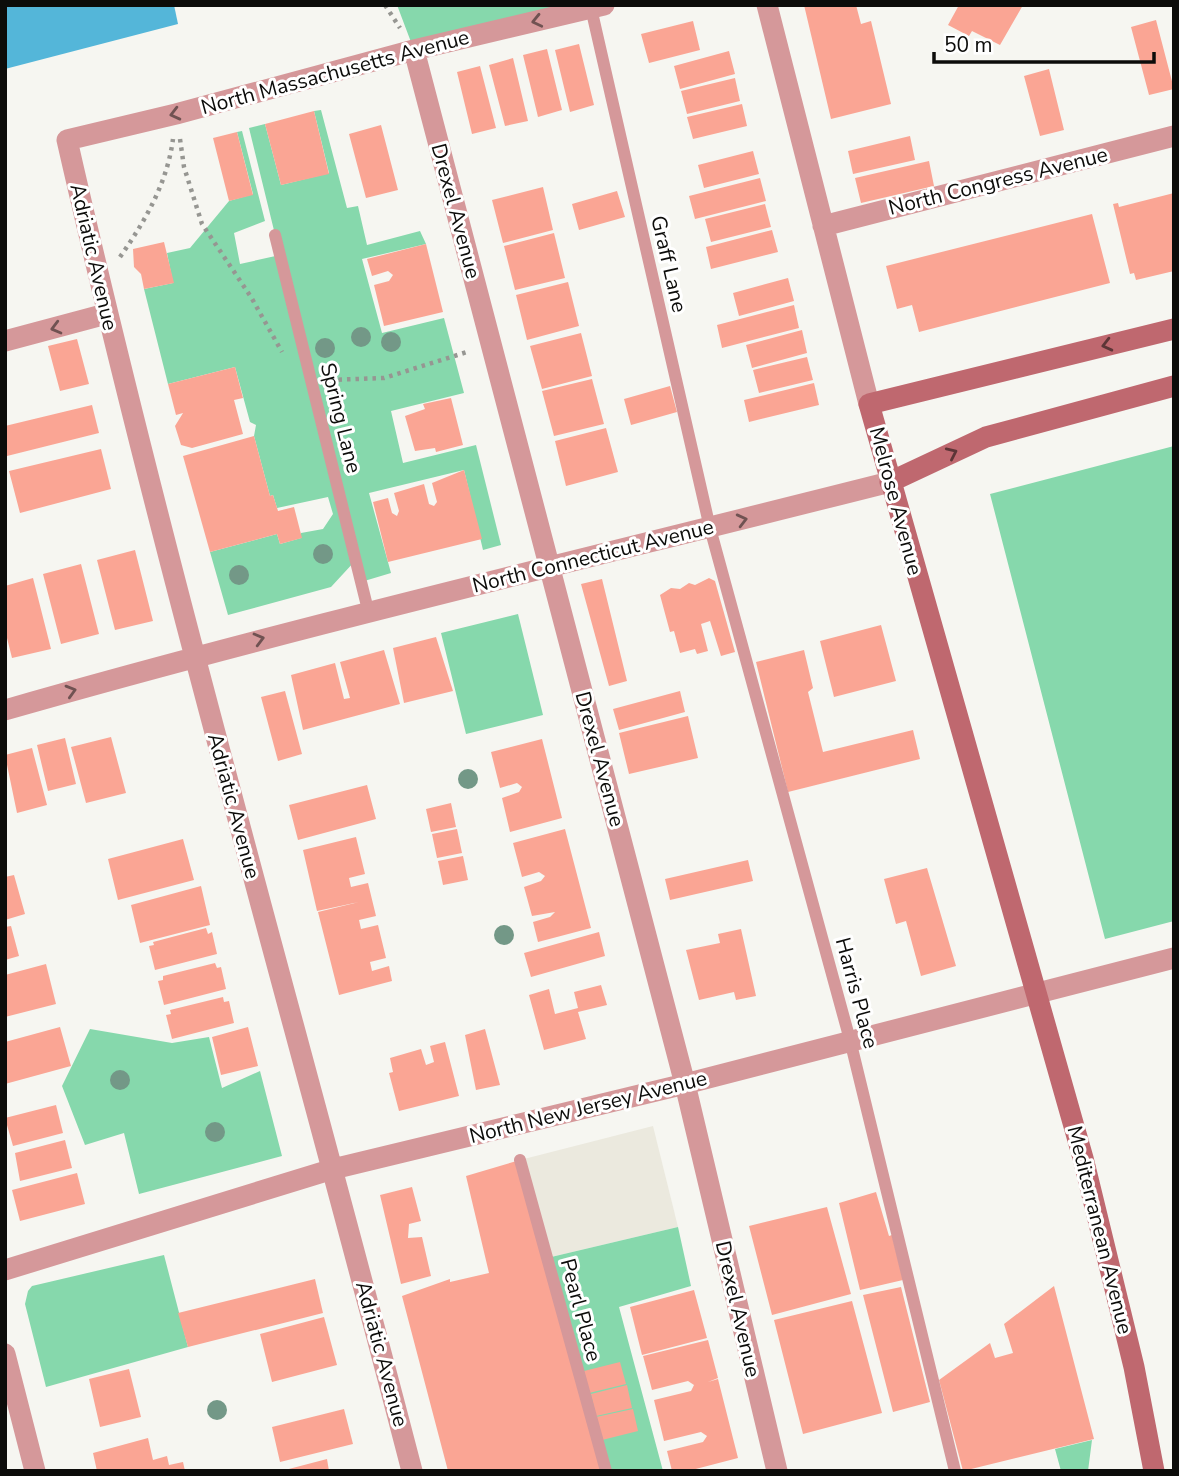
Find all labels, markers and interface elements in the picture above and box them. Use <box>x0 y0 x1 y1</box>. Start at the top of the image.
one-way arrow <box>531 13 543 27</box>
scale bar <box>934 21 1154 65</box>
street label: North Massachusetts Avenue <box>198 23 472 121</box>
text: 50 m <box>944 31 993 59</box>
one-way arrow <box>169 106 181 120</box>
street label: Drexel Avenue <box>424 140 488 282</box>
street label: North Congress Avenue <box>886 140 1110 222</box>
street label: Adriatic Avenue <box>64 181 124 333</box>
street label: Graff Lane <box>644 213 694 315</box>
one-way arrow <box>50 319 62 334</box>
one-way arrow <box>1102 337 1114 351</box>
street label: Spring Lane <box>314 360 368 476</box>
street label: Melrose Avenue <box>863 424 929 578</box>
one-way arrow <box>945 447 957 461</box>
street label: North Connecticut Avenue <box>469 512 717 600</box>
one-way arrow <box>736 514 748 528</box>
one-way arrow <box>253 633 265 647</box>
one-way arrow <box>65 685 77 700</box>
street label: Drexel Avenue <box>568 688 632 830</box>
street label: Adriatic Avenue <box>201 730 267 882</box>
street label: Harris Place <box>829 934 885 1052</box>
street label: North New Jersey Avenue <box>466 1064 710 1150</box>
street label: Mediterranean Avenue <box>1061 1123 1139 1337</box>
street label: Drexel Avenue <box>709 1238 767 1380</box>
street label: Pearl Place <box>554 1255 608 1365</box>
street label: Adriatic Avenue <box>349 1278 415 1430</box>

